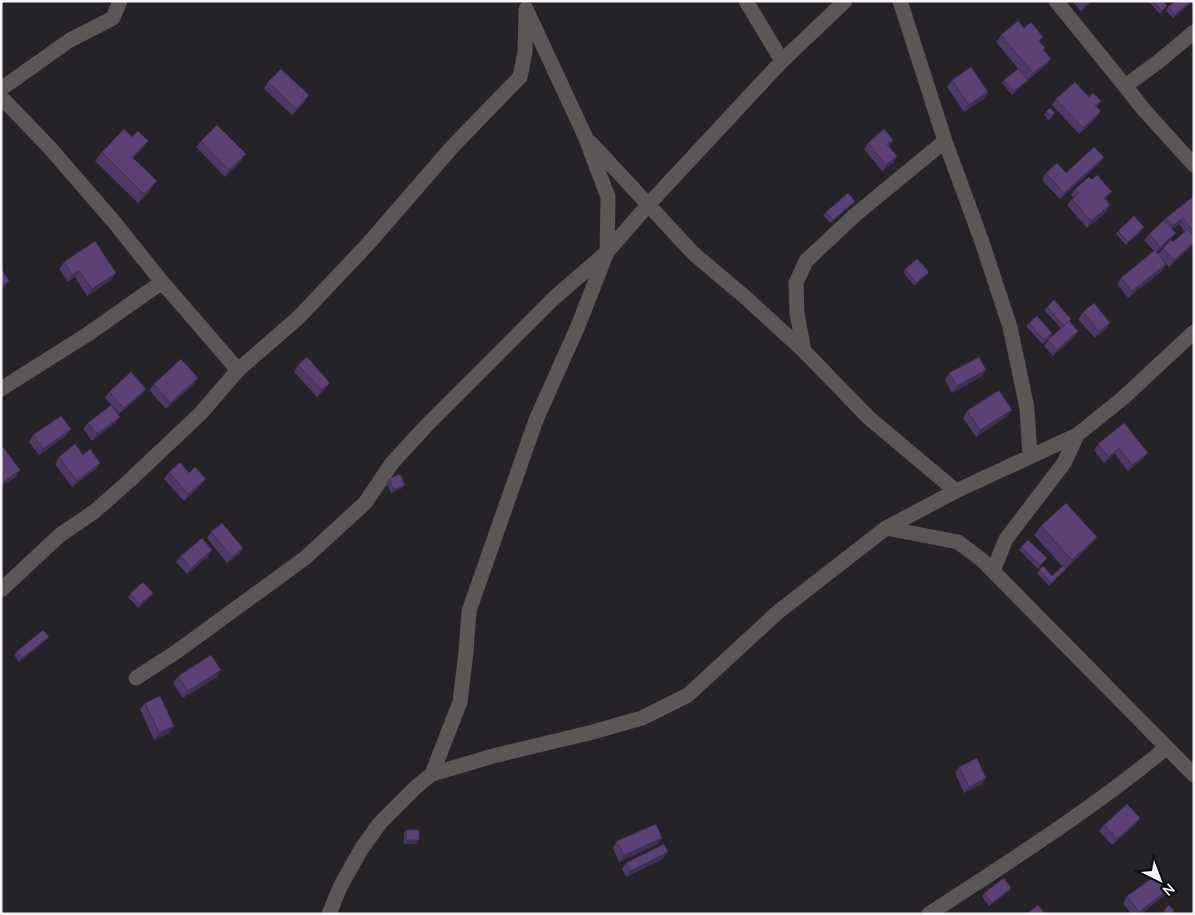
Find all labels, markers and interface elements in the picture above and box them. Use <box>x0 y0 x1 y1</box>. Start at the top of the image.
north arrow <box>1135 855 1185 905</box>
text: N <box>1159 880 1179 900</box>

